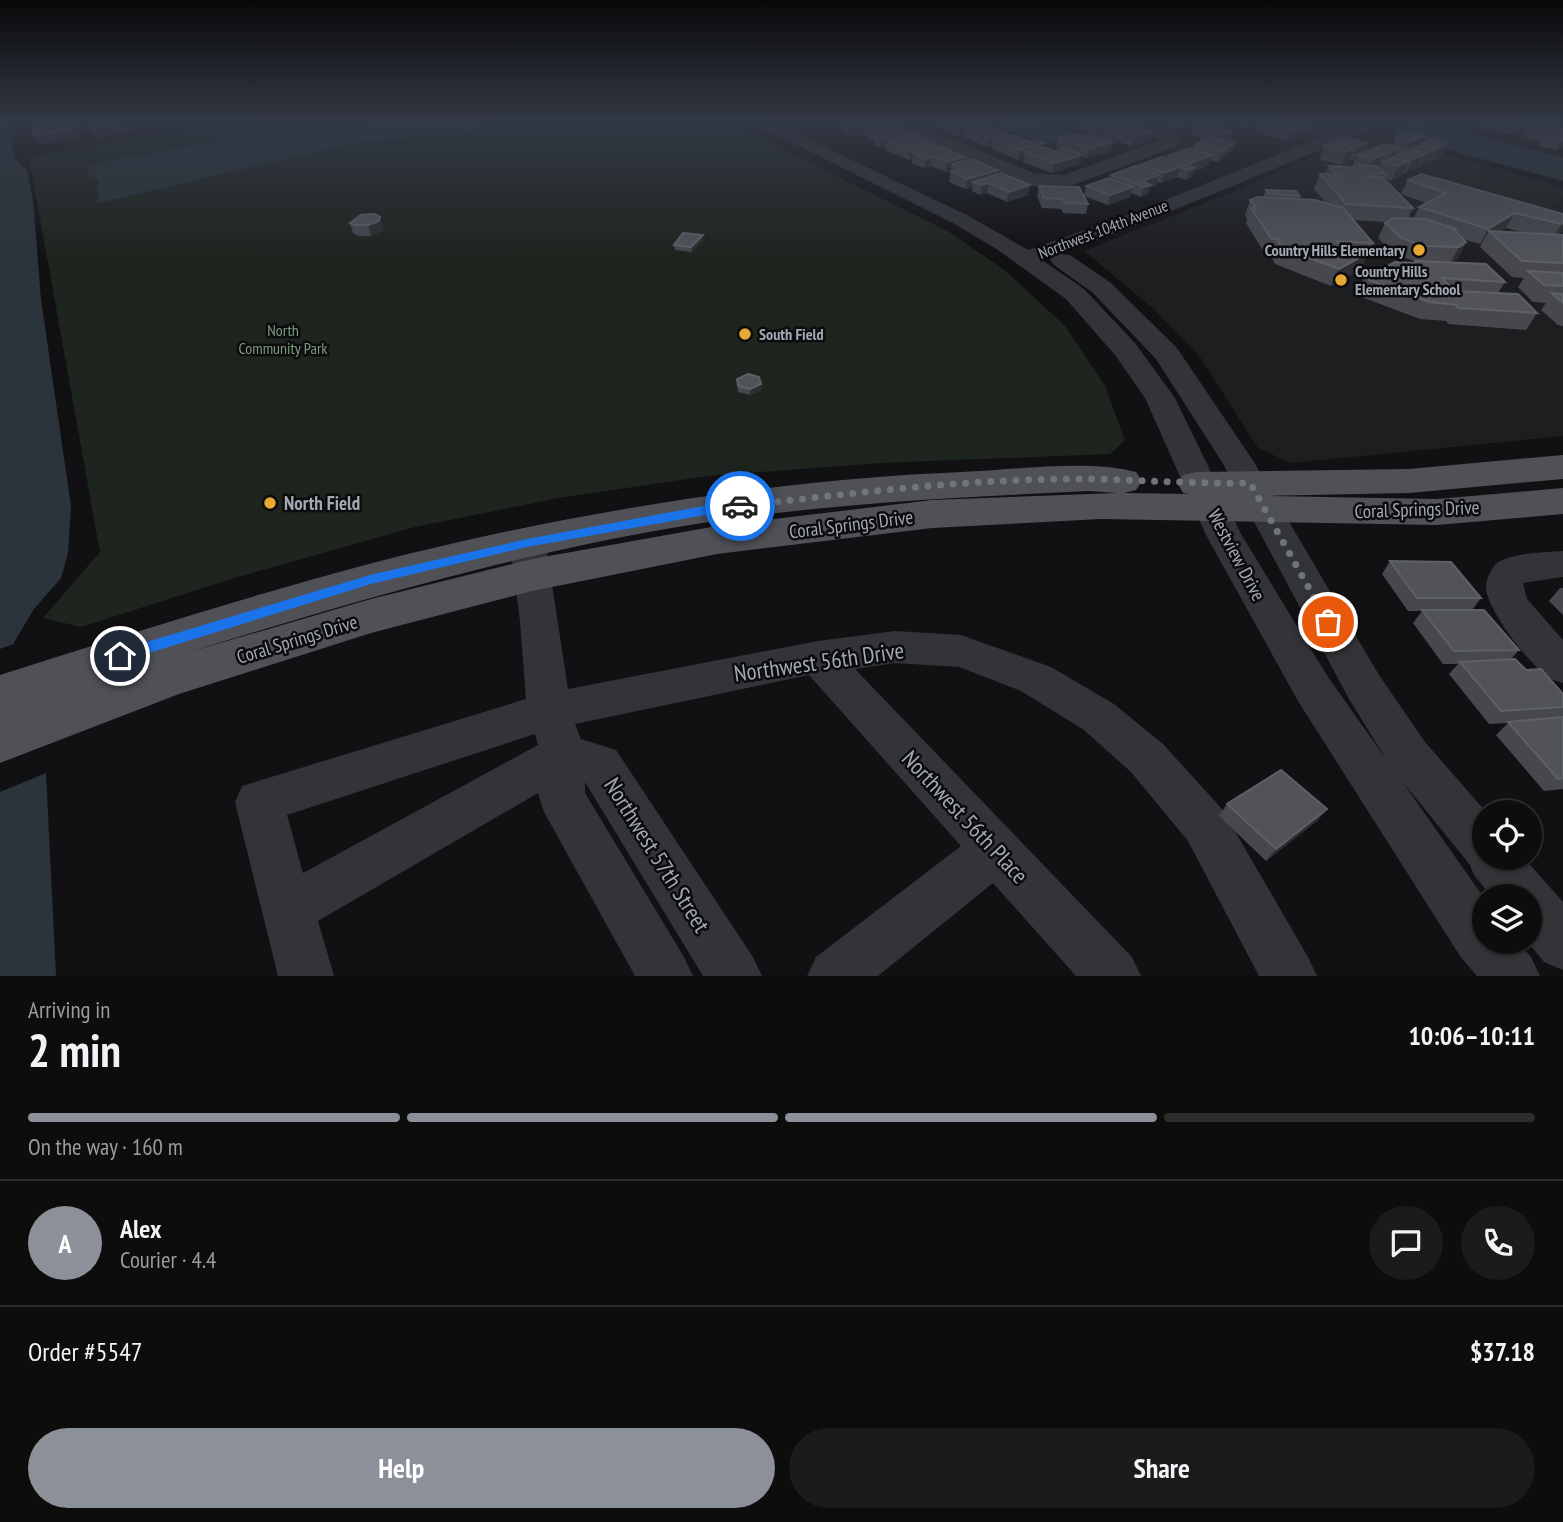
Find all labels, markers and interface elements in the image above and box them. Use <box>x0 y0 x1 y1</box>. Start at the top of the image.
street label: Northwest 104th Avenue <box>1035 195 1171 263</box>
place label: Country Hills Elementary <box>1265 240 1406 260</box>
marker: Country Hills Elementary <box>1411 242 1427 258</box>
place label: Country Hills Elementary School <box>1355 261 1460 299</box>
marker: Country Hills Elementary School <box>1333 272 1349 288</box>
park label: North Community Park <box>238 320 328 358</box>
place label: South Field <box>759 324 824 344</box>
marker: South Field <box>737 326 753 342</box>
courier <box>705 471 775 541</box>
icon: car <box>721 487 759 525</box>
place label: North Field <box>284 491 360 515</box>
marker: North Field <box>262 495 278 511</box>
street label: Coral Springs Drive <box>1354 495 1480 523</box>
street label: Coral Springs Drive <box>788 504 915 544</box>
street label: Westview Drive <box>1203 505 1271 605</box>
pin <box>1298 592 1358 652</box>
icon: bag <box>1309 603 1347 641</box>
street label: Coral Springs Drive <box>234 609 360 669</box>
pin <box>90 626 150 686</box>
street label: Northwest 56th Drive <box>732 635 906 688</box>
icon: home <box>101 637 139 675</box>
street label: Northwest 56th Place <box>896 744 1035 889</box>
street label: Northwest 57th Street <box>598 772 717 938</box>
map controls <box>1472 800 1542 954</box>
button: locate <box>1472 800 1542 870</box>
button: layers <box>1472 884 1542 954</box>
text: Arriving in <box>28 995 110 1024</box>
text: 10:06–10:11 <box>1408 1019 1535 1052</box>
text: 2 min <box>28 1020 121 1080</box>
text: On the way · 160 m <box>28 1132 183 1161</box>
button: chat <box>1369 1206 1443 1280</box>
button: phone <box>1461 1206 1535 1280</box>
text: Alex <box>120 1212 161 1245</box>
text: A <box>58 1227 72 1260</box>
text: Courier · 4.4 <box>120 1245 216 1274</box>
text: Order #5547 <box>28 1335 143 1368</box>
text: $37.18 <box>1470 1335 1535 1368</box>
button: Help <box>28 1428 775 1508</box>
button: Share <box>789 1428 1535 1508</box>

